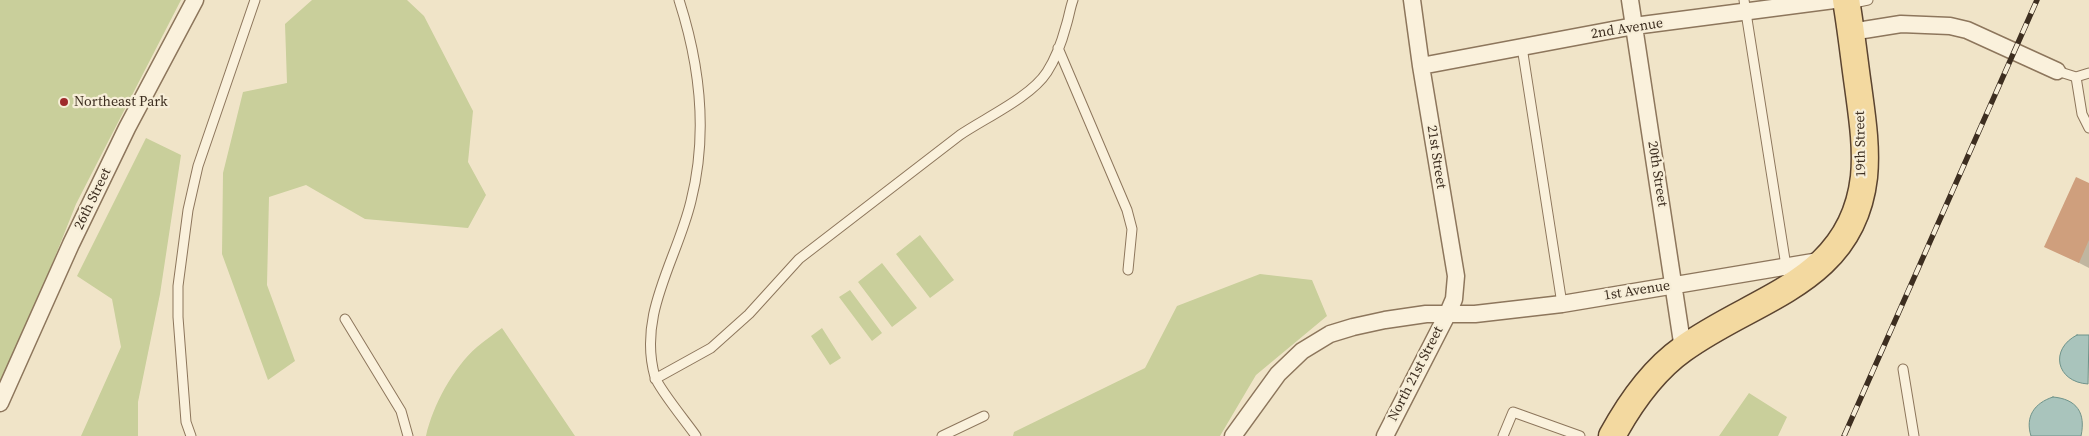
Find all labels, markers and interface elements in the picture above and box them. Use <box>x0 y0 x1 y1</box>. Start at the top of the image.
street label: 2nd Avenue <box>1590 15 1664 43</box>
place label: Northeast Park <box>74 94 168 110</box>
marker: Northeast Park <box>58 96 70 108</box>
street label: 19th Street <box>1852 111 1870 177</box>
street label: 21st Street <box>1423 124 1449 190</box>
street label: 20th Street <box>1644 140 1670 208</box>
street label: 26th Street <box>71 165 115 233</box>
street label: 1st Avenue <box>1603 277 1671 305</box>
street label: North 21st Street <box>1385 324 1447 424</box>

